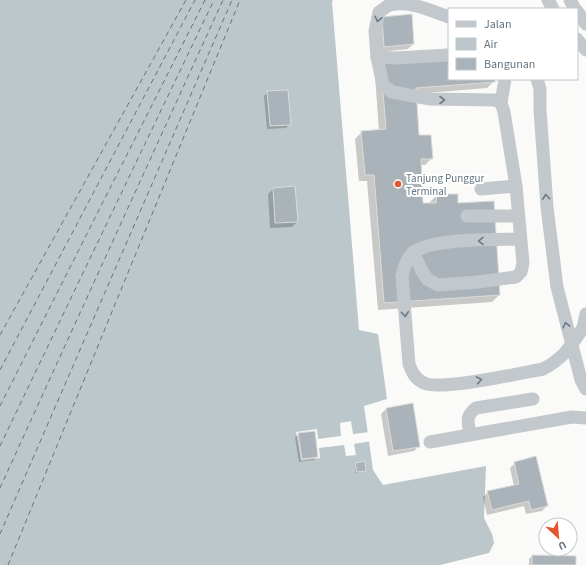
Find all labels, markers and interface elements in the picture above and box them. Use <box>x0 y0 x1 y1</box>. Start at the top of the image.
legend <box>448 8 578 80</box>
one-way arrow <box>374 16 382 22</box>
text: Jalan <box>484 16 511 33</box>
text: Air <box>484 36 498 53</box>
text: Bangunan <box>484 56 535 73</box>
one-way arrow <box>439 96 445 104</box>
place label: Tanjung Punggur Terminal <box>406 171 484 199</box>
marker: Tanjung Punggur Terminal <box>393 179 403 189</box>
one-way arrow <box>542 194 551 200</box>
one-way arrow <box>478 237 484 245</box>
one-way arrow <box>400 311 409 317</box>
one-way arrow <box>563 322 571 328</box>
one-way arrow <box>476 377 482 385</box>
north arrow <box>538 517 578 557</box>
text: U <box>556 537 569 554</box>

